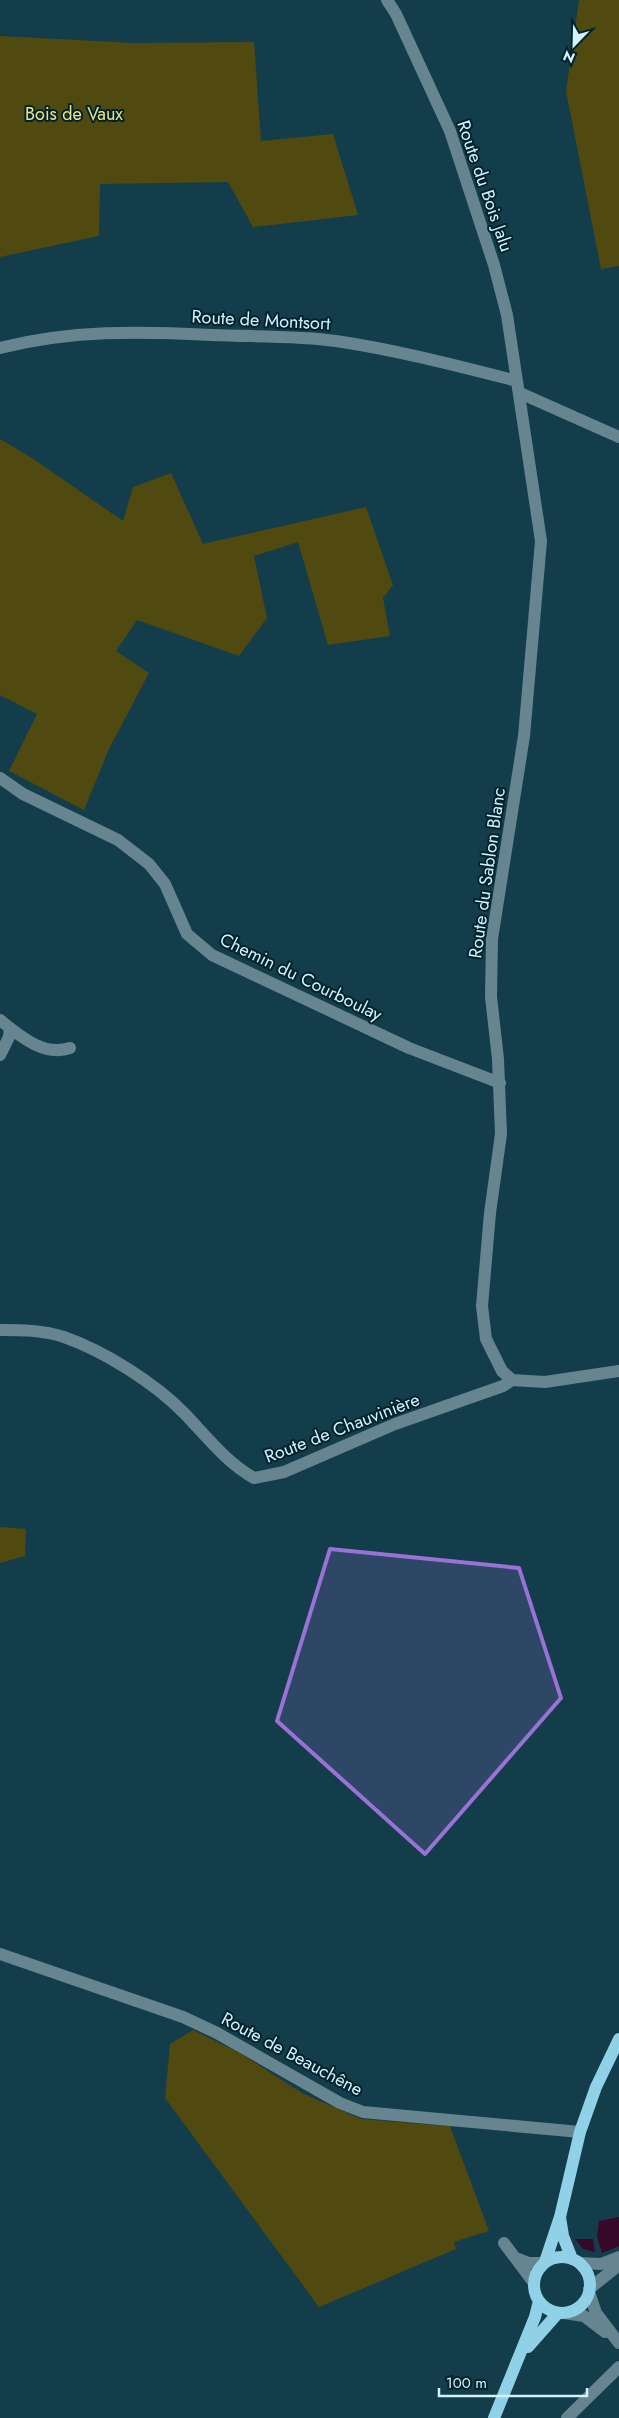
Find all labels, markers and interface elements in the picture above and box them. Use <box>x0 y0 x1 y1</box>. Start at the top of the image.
north arrow <box>549 20 599 70</box>
text: N <box>560 46 578 68</box>
park label: Bois de Vaux <box>25 101 123 127</box>
street label: Route du Bois Jalu <box>450 117 520 255</box>
street label: Route de Montsort <box>191 303 332 337</box>
street label: Route du Sablon Blanc <box>462 786 512 960</box>
street label: Chemin du Courboulay <box>215 926 387 1028</box>
street label: Route de Chauvinière <box>261 1386 423 1470</box>
street label: Route de Beauchêne <box>217 2006 367 2102</box>
scale bar <box>439 2366 586 2398</box>
text: 100 m <box>446 2372 487 2394</box>

